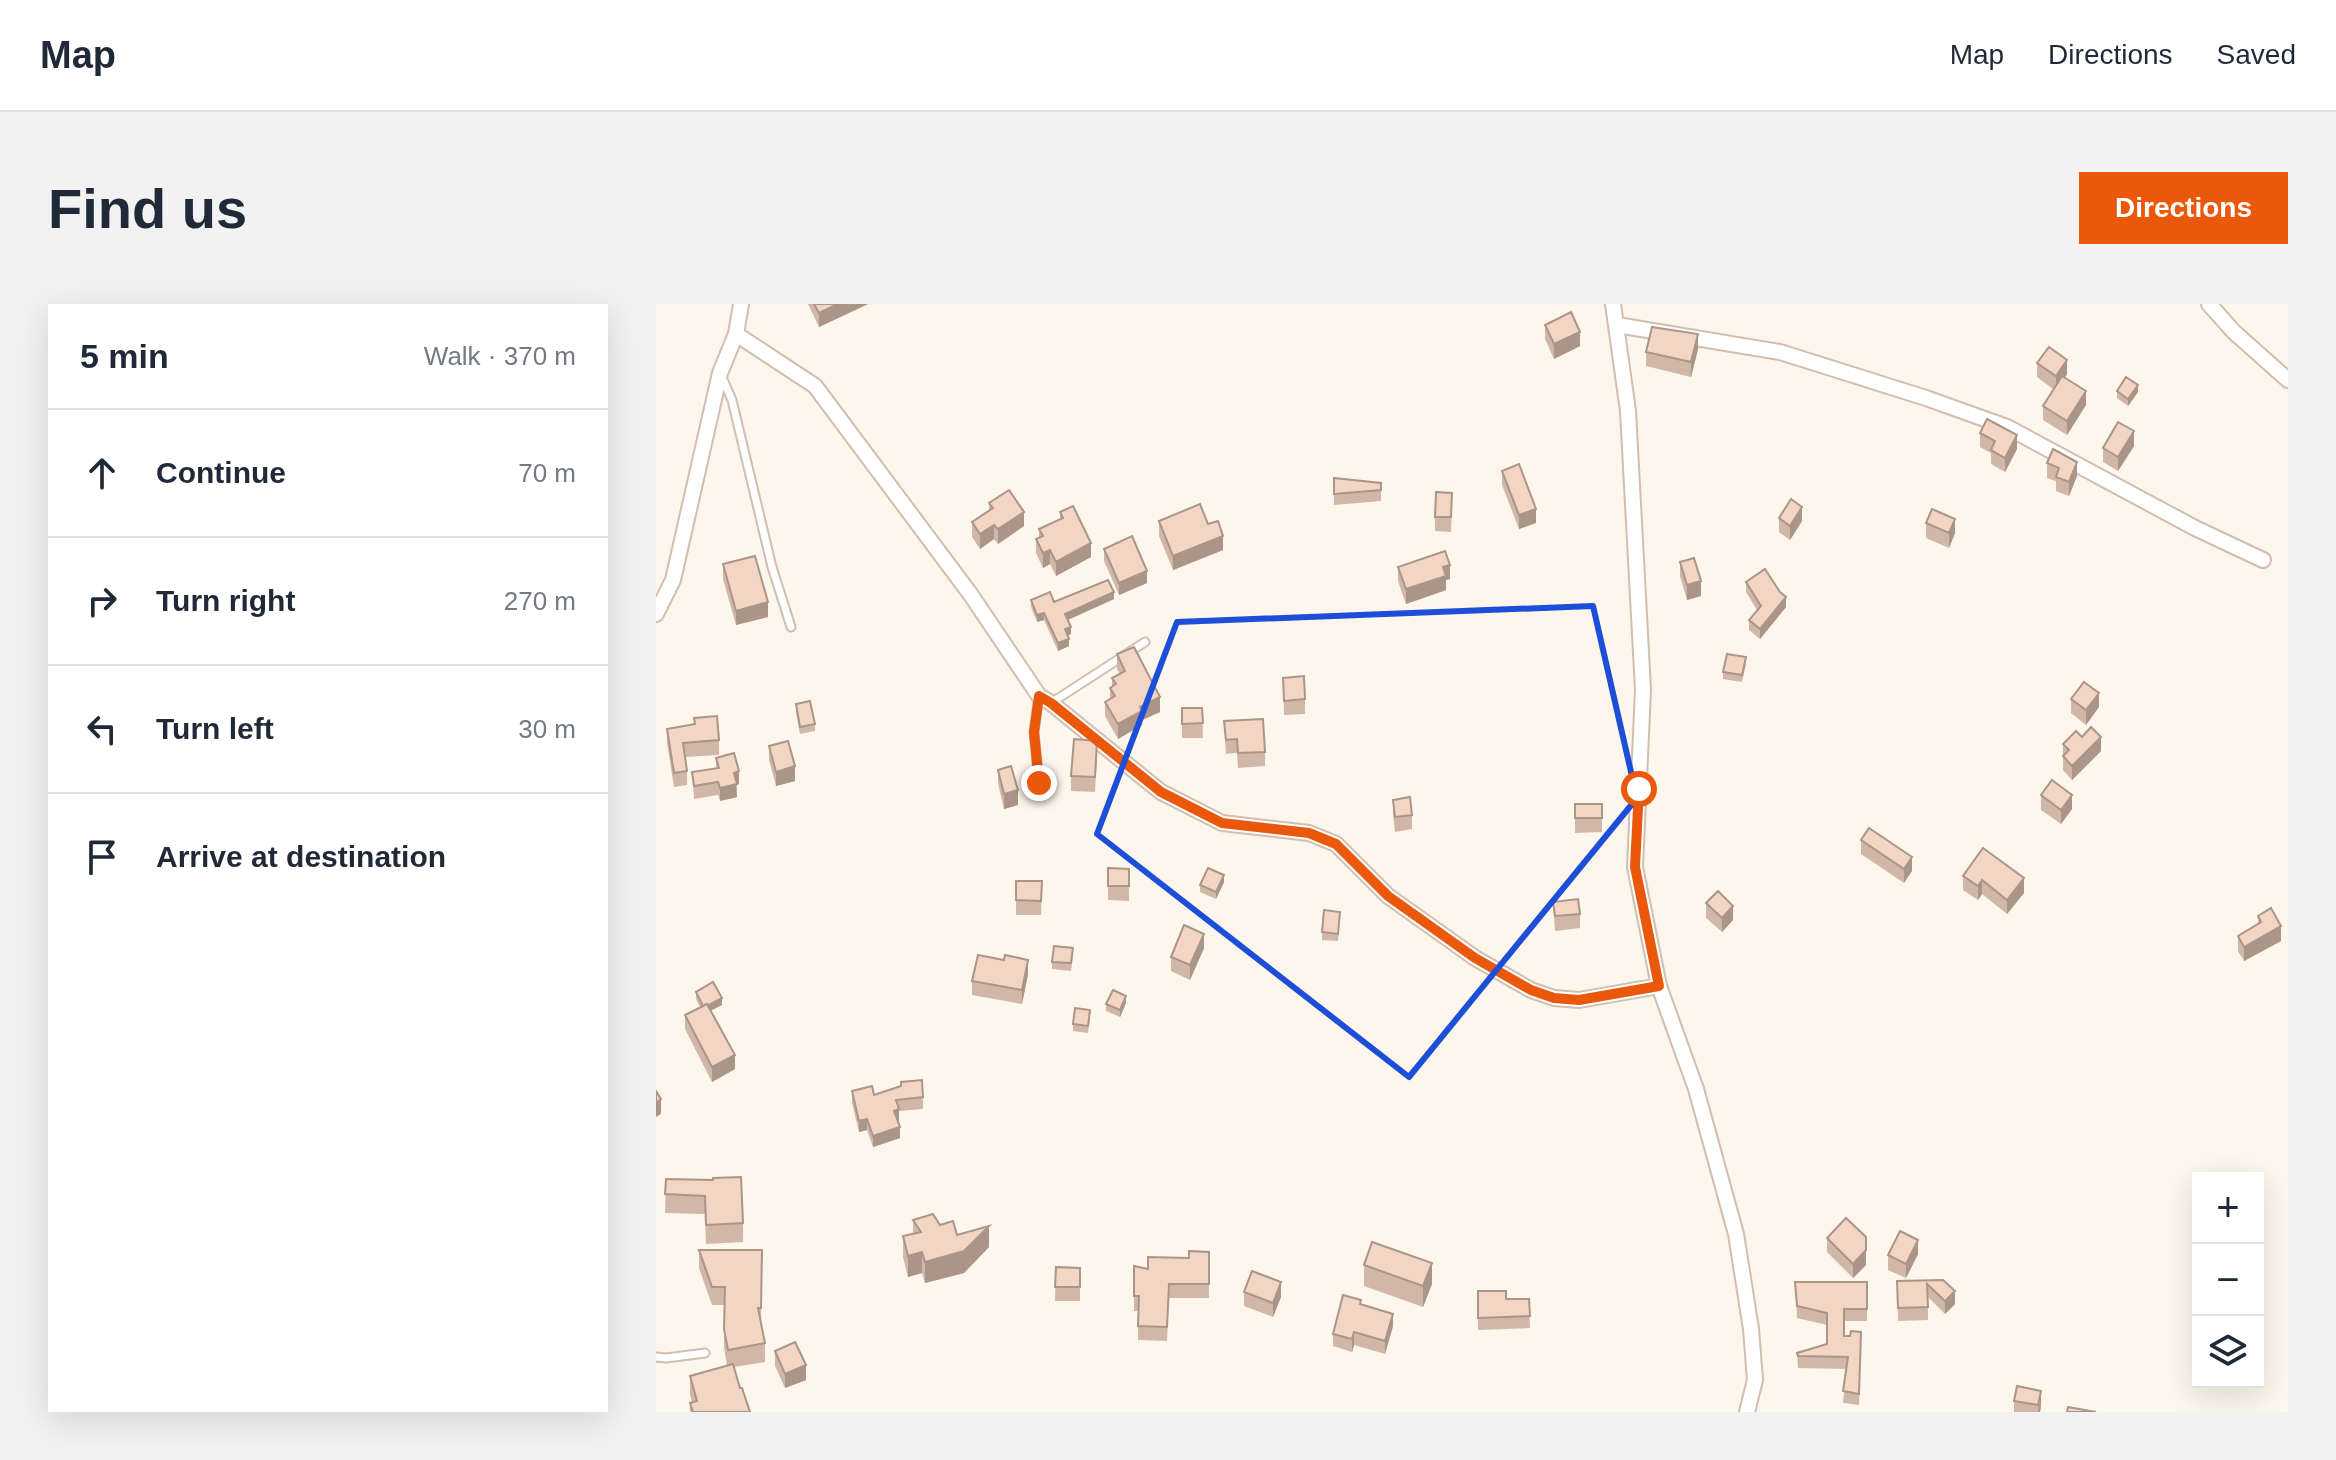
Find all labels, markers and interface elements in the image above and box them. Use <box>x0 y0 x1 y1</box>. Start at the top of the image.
text: Map <box>40 34 116 76</box>
text: Map <box>1950 39 2004 70</box>
text: Directions <box>2048 39 2173 70</box>
text: Saved <box>2217 39 2296 70</box>
button: Directions <box>2079 172 2288 244</box>
text: Find us <box>48 177 247 240</box>
text: 5 min <box>80 337 169 375</box>
text: Walk · 370 m <box>424 341 576 371</box>
icon: ahead <box>80 451 124 495</box>
text: Continue <box>156 456 286 489</box>
text: 70 m <box>518 458 576 488</box>
icon: right <box>80 579 124 623</box>
text: Turn right <box>156 584 295 617</box>
text: 270 m <box>504 586 576 616</box>
icon: left <box>80 707 124 751</box>
text: Turn left <box>156 712 274 745</box>
text: 30 m <box>518 714 576 744</box>
route end <box>1021 765 1057 801</box>
route start <box>1621 771 1657 807</box>
icon: arrive <box>80 835 124 879</box>
text: Arrive at destination <box>156 840 446 873</box>
map controls <box>2192 1172 2264 1388</box>
button: + <box>2192 1172 2264 1244</box>
button: − <box>2192 1244 2264 1316</box>
button: layers <box>2192 1316 2264 1388</box>

